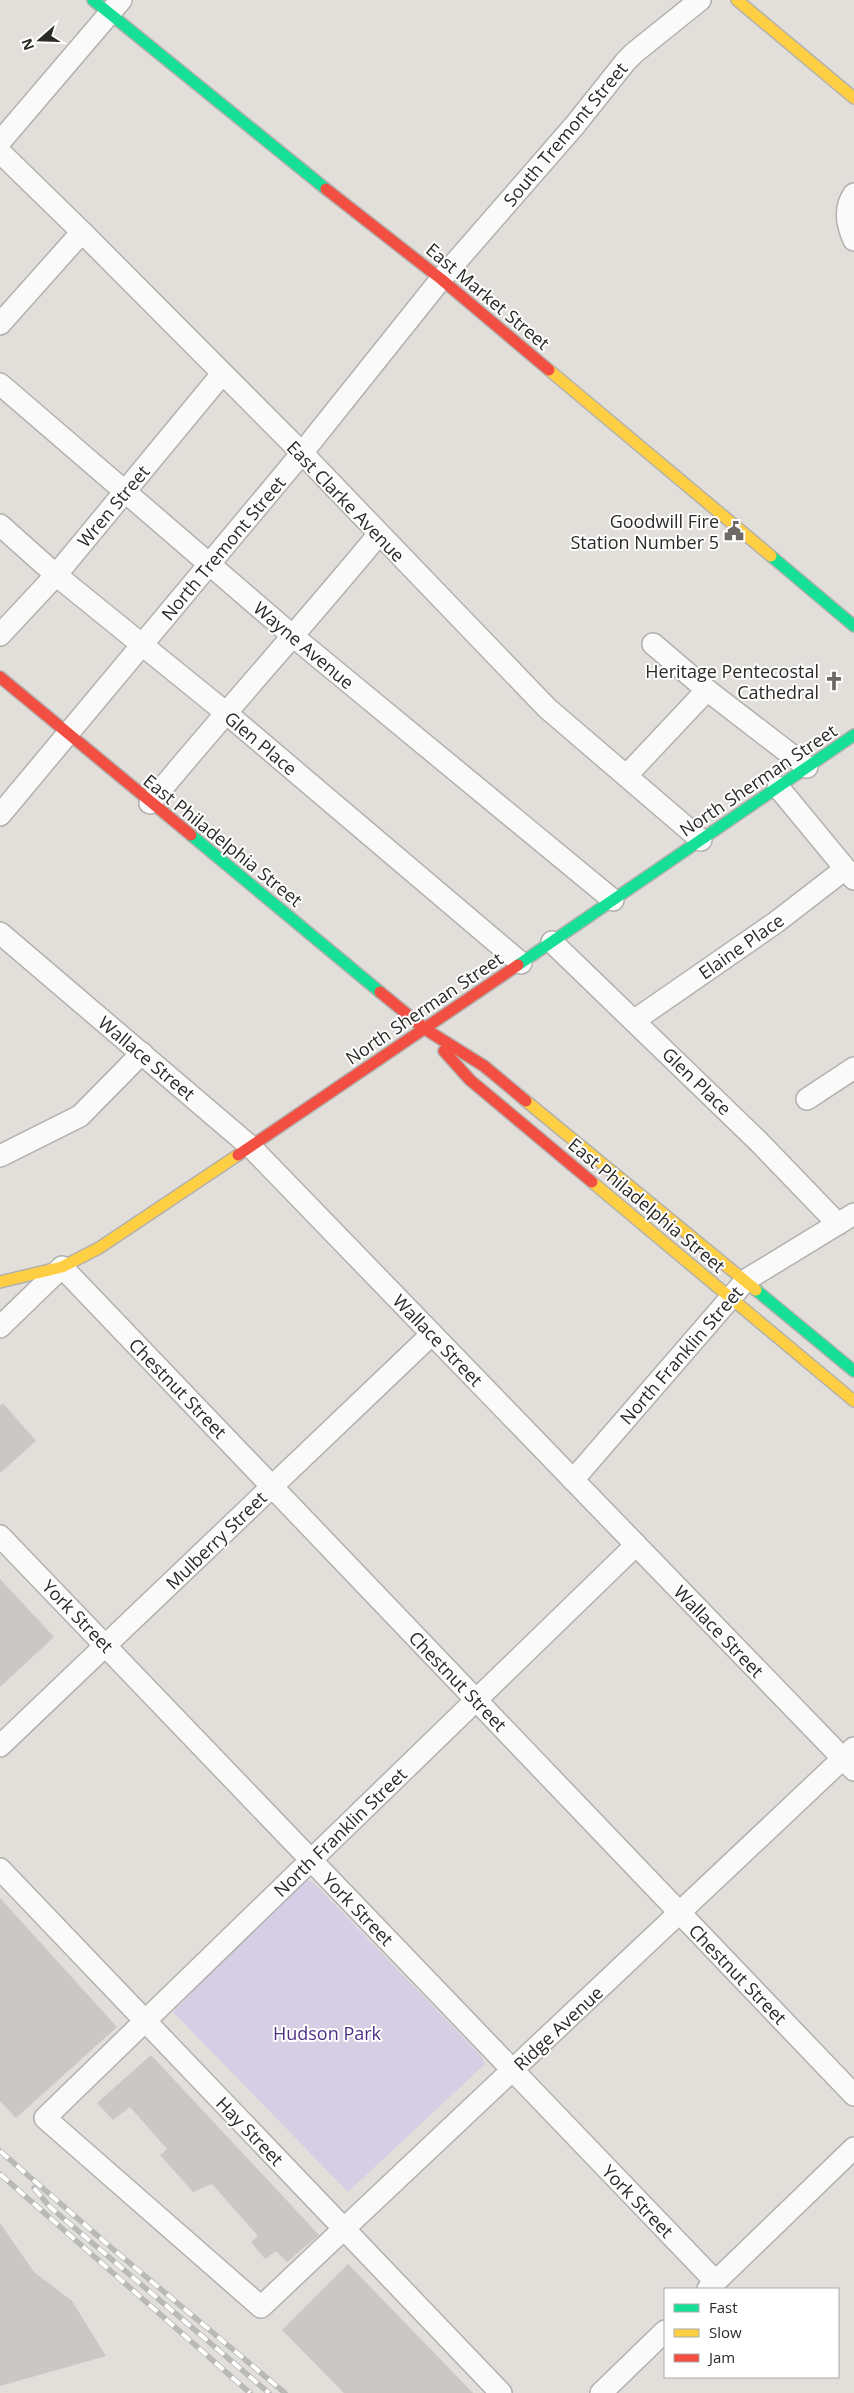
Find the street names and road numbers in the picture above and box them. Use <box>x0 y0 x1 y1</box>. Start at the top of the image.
street label: South Tremont Street <box>498 57 632 211</box>
street label: East Market Street <box>421 237 555 355</box>
street label: East Clarke Avenue <box>282 435 410 567</box>
street label: Wren Street <box>72 460 154 552</box>
street label: North Tremont Street <box>156 471 290 625</box>
street label: Wayne Avenue <box>249 596 359 694</box>
street label: Glen Place <box>220 706 302 780</box>
street label: North Sherman Street <box>675 718 841 842</box>
street label: East Philadelphia Street <box>139 768 307 912</box>
street label: Elaine Place <box>694 908 788 984</box>
street label: North Sherman Street <box>341 946 507 1070</box>
street label: Wallace Street <box>94 1010 200 1106</box>
street label: Glen Place <box>657 1042 737 1120</box>
street label: East Philadelphia Street <box>564 1132 730 1278</box>
street label: North Franklin Street <box>614 1281 748 1429</box>
street label: Wallace Street <box>388 1289 488 1391</box>
street label: Chestnut Street <box>124 1333 232 1443</box>
street label: Mulberry Street <box>160 1486 272 1594</box>
street label: York Street <box>37 1574 119 1658</box>
street label: Wallace Street <box>669 1580 769 1682</box>
street label: Chestnut Street <box>404 1626 512 1736</box>
street label: North Franklin Street <box>268 1762 412 1902</box>
street label: York Street <box>317 1867 399 1951</box>
street label: Chestnut Street <box>684 1919 792 2029</box>
street label: Ridge Avenue <box>508 1980 608 2076</box>
street label: Hay Street <box>211 2091 289 2171</box>
street label: York Street <box>597 2159 679 2243</box>

